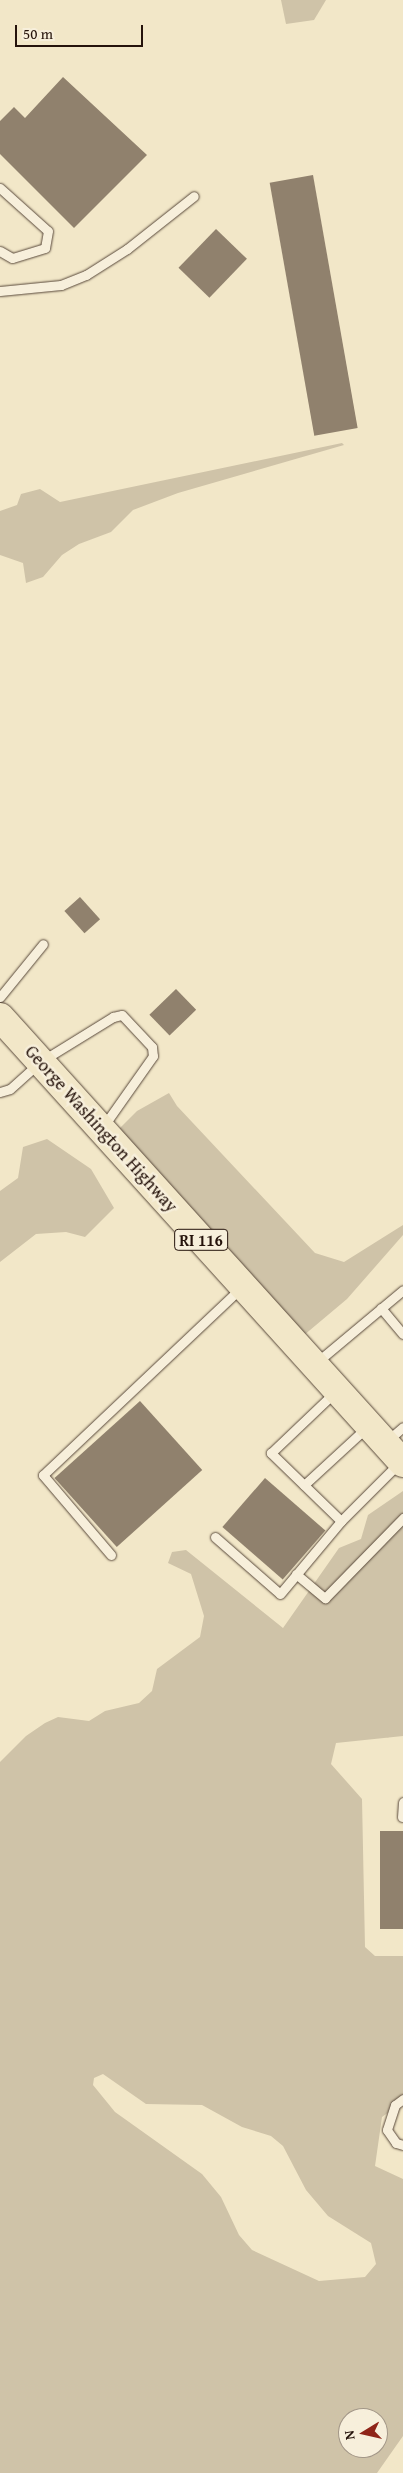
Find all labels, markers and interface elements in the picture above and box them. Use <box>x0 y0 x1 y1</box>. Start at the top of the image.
scale bar <box>18 15 145 47</box>
text: 50 m <box>23 23 53 44</box>
street label: George Washington Highway <box>20 1041 182 1217</box>
road number: RI 116 <box>174 1226 228 1254</box>
north arrow <box>338 2408 388 2458</box>
text: N <box>339 2429 360 2441</box>

